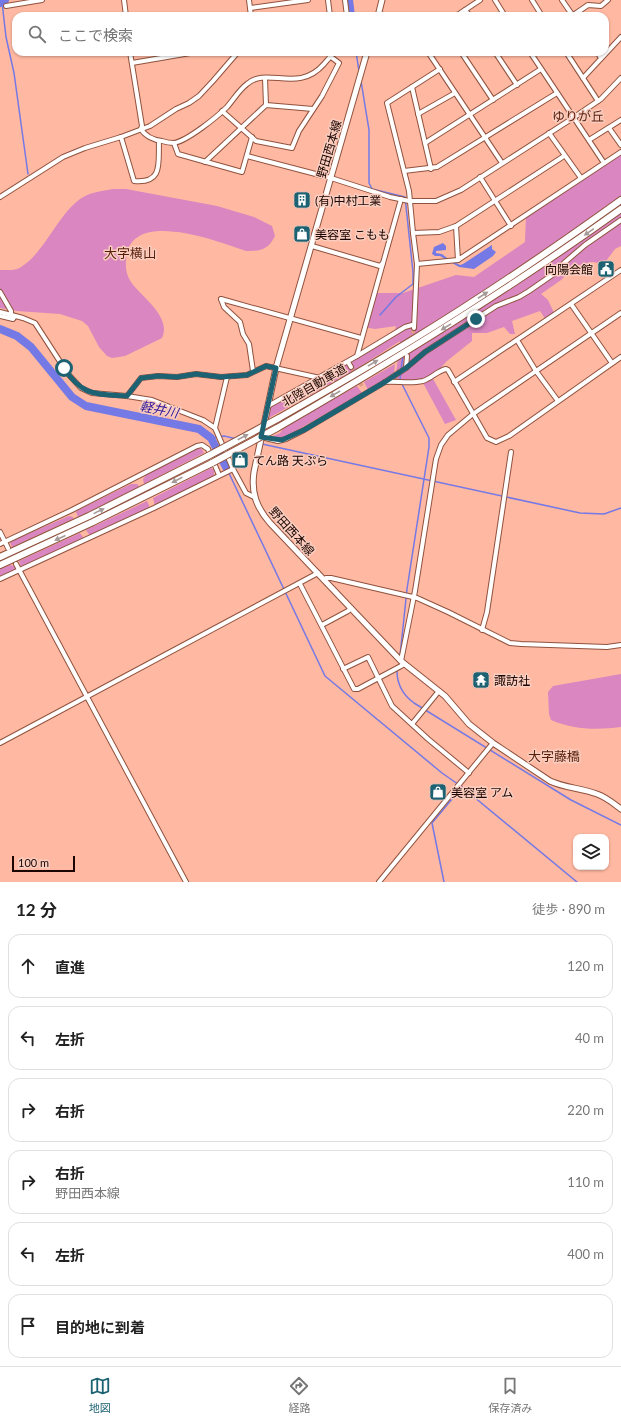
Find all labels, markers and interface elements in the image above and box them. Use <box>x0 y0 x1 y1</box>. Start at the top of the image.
search box <box>12 12 609 56</box>
icon: search <box>26 23 48 45</box>
text: ここで検索 <box>58 26 133 44</box>
district label: ゆりが丘 <box>552 108 604 124</box>
street label: 野田西本線 <box>314 118 344 180</box>
building icon: (有)中村工業 <box>292 190 312 210</box>
place label: (有)中村工業 <box>315 193 381 208</box>
shop icon: 美容室 こもも <box>292 224 312 244</box>
place label: 美容室 こもも <box>315 227 390 242</box>
one-way arrow <box>584 228 595 236</box>
district label: 大字横山 <box>104 245 156 261</box>
public building icon: 向陽会館 <box>596 259 616 279</box>
place label: 向陽会館 <box>545 262 593 277</box>
one-way arrow <box>477 291 489 298</box>
route end <box>467 310 485 328</box>
one-way arrow <box>441 323 451 331</box>
route start <box>55 359 73 377</box>
one-way arrow <box>367 360 379 367</box>
street label: 北陸自動車道 <box>279 361 349 409</box>
one-way arrow <box>329 391 341 398</box>
water label: 軽井川 <box>138 397 182 421</box>
one-way arrow <box>237 434 248 441</box>
shop icon: てん路 天ぷら <box>230 450 250 470</box>
place label: てん路 天ぷら <box>253 453 328 468</box>
one-way arrow <box>171 477 183 483</box>
street label: 野田西本線 <box>266 504 318 558</box>
one-way arrow <box>93 508 105 514</box>
one-way arrow <box>55 535 66 541</box>
temple icon: 諏訪社 <box>471 670 491 690</box>
place label: 諏訪社 <box>494 673 530 688</box>
district label: 大字藤橋 <box>528 748 580 764</box>
shop icon: 美容室 アム <box>428 782 448 802</box>
place label: 美容室 アム <box>451 785 513 800</box>
map controls <box>573 834 609 870</box>
button: layers <box>573 834 609 870</box>
scale bar <box>12 854 75 873</box>
text: 100 m <box>18 856 49 869</box>
text: 12 分 <box>16 899 57 920</box>
text: 徒歩 · 890 m <box>532 901 605 917</box>
icon: ahead <box>17 955 39 977</box>
text: 直進 <box>55 958 85 976</box>
text: 120 m <box>567 958 604 974</box>
icon: left <box>17 1027 39 1049</box>
text: 左折 <box>55 1030 85 1048</box>
text: 40 m <box>575 1030 604 1046</box>
icon: right <box>17 1099 39 1121</box>
text: 右折 <box>55 1102 85 1120</box>
text: 220 m <box>567 1102 604 1118</box>
text: 右折 <box>55 1164 85 1182</box>
icon: right <box>17 1171 39 1193</box>
text: 110 m <box>567 1174 604 1190</box>
text: 野田西本線 <box>55 1185 120 1201</box>
icon: left <box>17 1243 39 1265</box>
text: 左折 <box>55 1246 85 1264</box>
text: 400 m <box>567 1246 604 1262</box>
icon: arrive <box>17 1315 39 1337</box>
text: 目的地に到着 <box>55 1318 145 1336</box>
tab: 地図 <box>89 1375 111 1415</box>
tab: 経路 <box>288 1375 310 1415</box>
tab: 保存済み <box>488 1375 532 1415</box>

